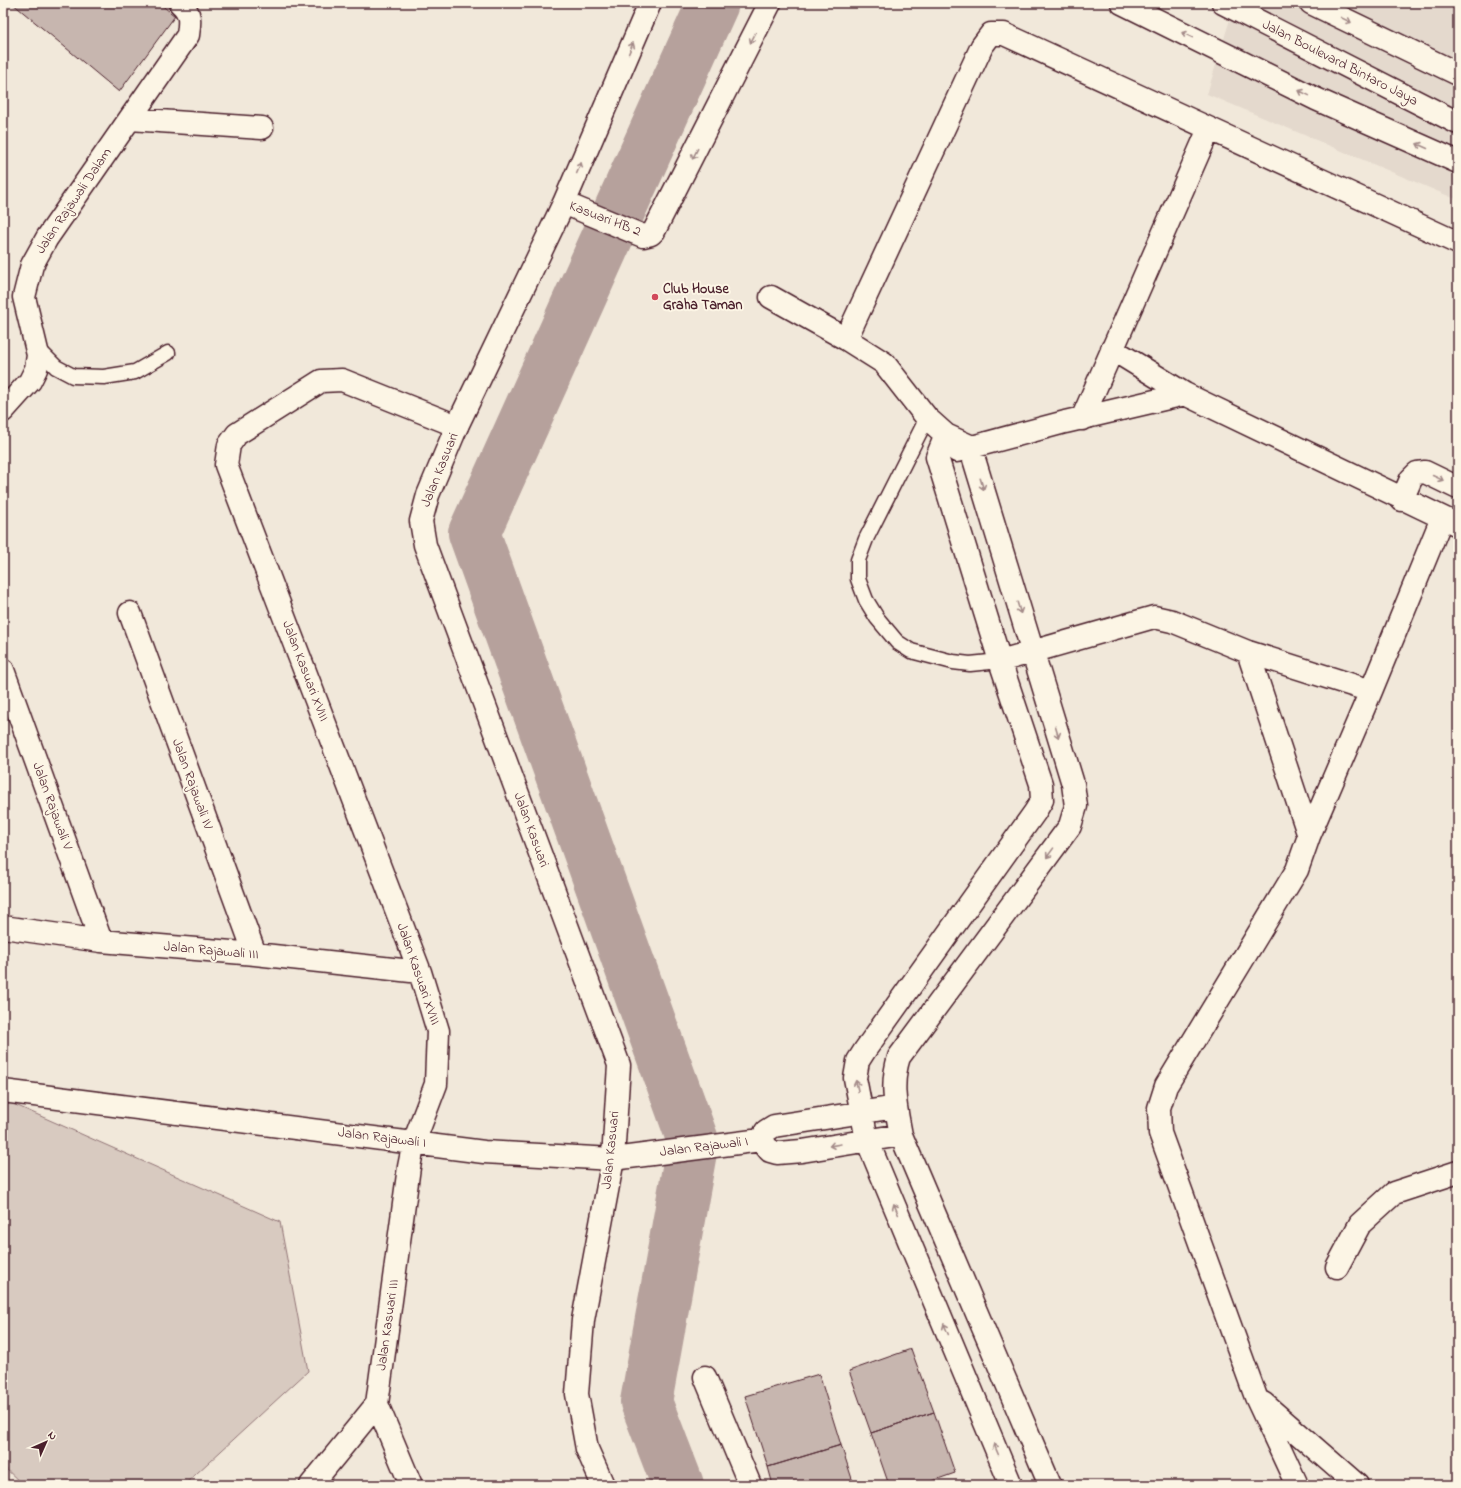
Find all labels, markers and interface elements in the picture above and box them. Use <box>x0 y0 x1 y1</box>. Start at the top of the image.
street label: Jalan Boulevard Bintaro Jaya <box>1258 14 1422 112</box>
one-way arrow <box>1340 17 1352 24</box>
one-way arrow <box>1181 31 1193 39</box>
one-way arrow <box>749 32 756 44</box>
one-way arrow <box>627 43 635 55</box>
one-way arrow <box>1298 89 1310 96</box>
one-way arrow <box>1417 142 1429 149</box>
street label: Jalan Rajawali Dalam <box>31 144 117 258</box>
one-way arrow <box>690 148 698 160</box>
one-way arrow <box>576 162 583 174</box>
street label: Kasuari HB 2 <box>566 196 644 242</box>
place label: Club House Graha Taman <box>663 279 742 316</box>
marker: Club House Graha Taman <box>650 292 660 302</box>
street label: Jalan Kasuari <box>416 430 464 510</box>
one-way arrow <box>1432 475 1444 482</box>
one-way arrow <box>979 477 986 490</box>
one-way arrow <box>1016 601 1023 614</box>
street label: Jalan Kasuari XVIII <box>276 617 334 725</box>
one-way arrow <box>1054 726 1061 739</box>
street label: Jalan Rajawali IV <box>166 736 218 833</box>
street label: Jalan Rajawali V <box>26 759 78 853</box>
street label: Jalan Kasuari <box>508 789 554 871</box>
one-way arrow <box>1046 847 1054 858</box>
street label: Jalan Kasuari XVIII <box>391 920 445 1028</box>
street label: Jalan Rajawali III <box>163 936 259 966</box>
one-way arrow <box>852 1079 860 1092</box>
street label: Jalan Kasuari <box>596 1110 626 1190</box>
street label: Jalan Rajawali I <box>337 1122 427 1154</box>
street label: Jalan Rajawali I <box>659 1131 749 1163</box>
one-way arrow <box>829 1141 842 1149</box>
one-way arrow <box>892 1203 899 1215</box>
street label: Jalan Kasuari III <box>371 1278 405 1372</box>
one-way arrow <box>942 1323 949 1335</box>
north arrow <box>26 1422 66 1462</box>
text: N <box>44 1427 61 1444</box>
one-way arrow <box>991 1443 999 1455</box>

